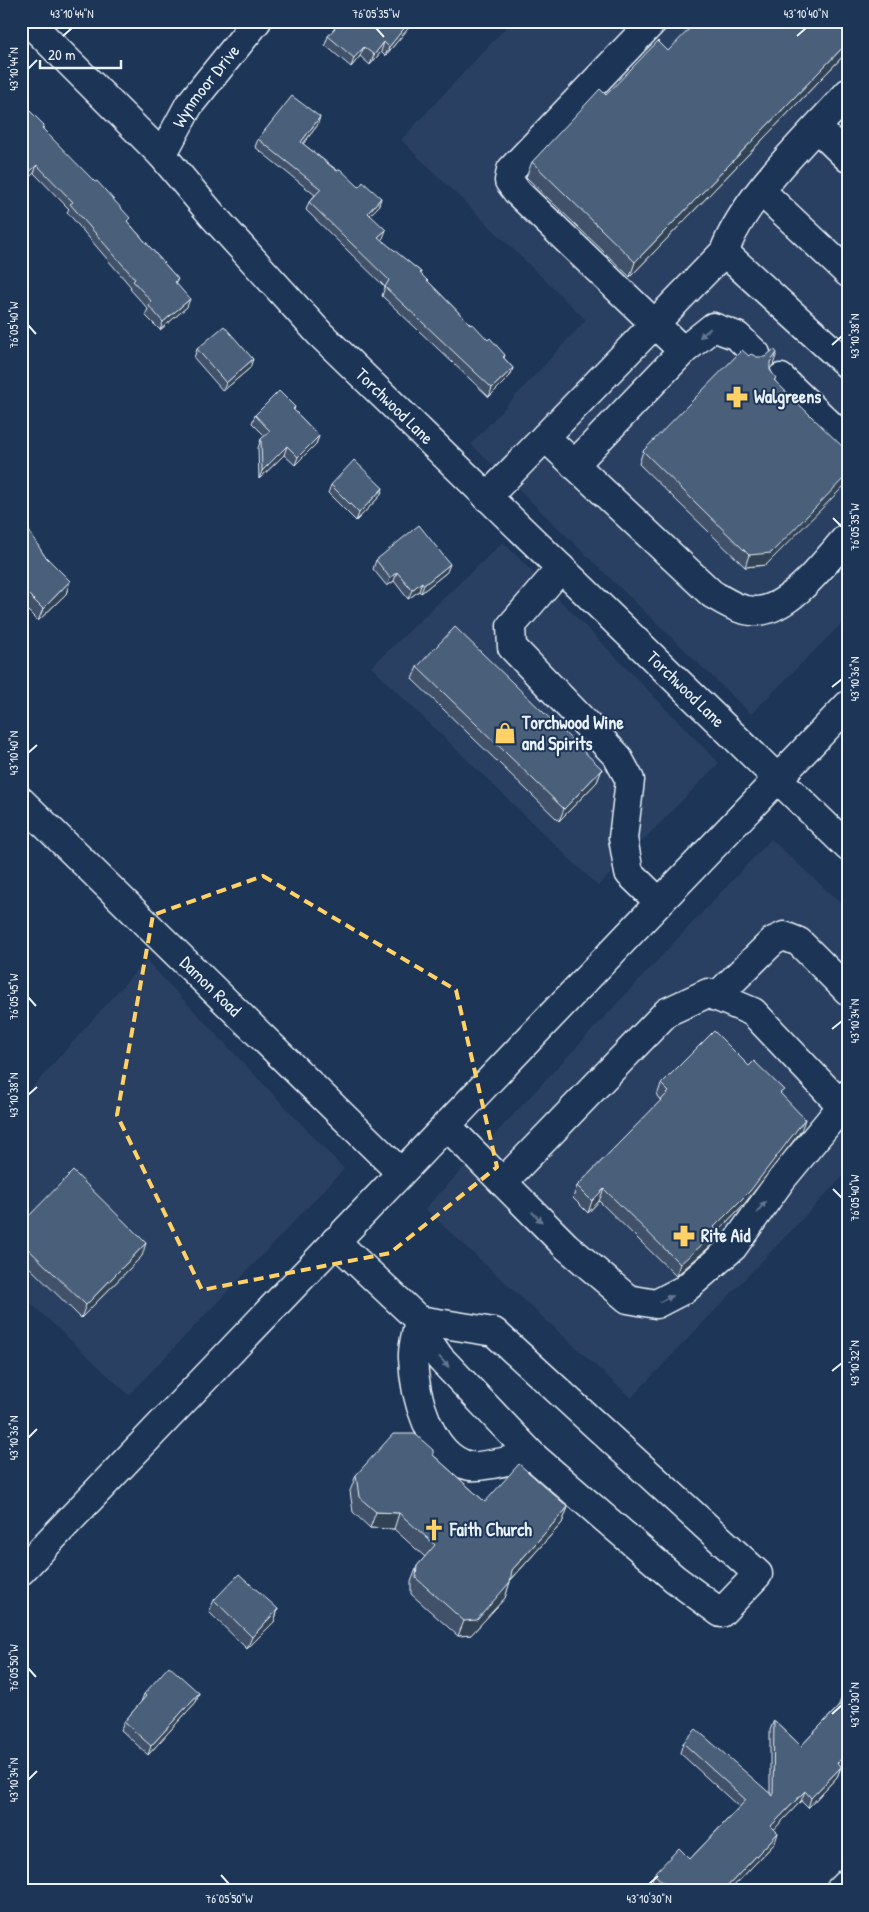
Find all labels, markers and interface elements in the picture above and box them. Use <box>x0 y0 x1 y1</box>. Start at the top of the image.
text: 43°10'44"N <box>50 5 94 22</box>
text: 76°05'35"W <box>352 5 400 22</box>
text: 43°10'40"N <box>784 5 828 22</box>
scale bar <box>40 38 121 70</box>
street label: Wynmoor Drive <box>166 39 245 132</box>
text: 20 m <box>48 44 75 65</box>
text: 43°10'44"N <box>5 47 22 91</box>
text: 76°05'40"W <box>5 301 22 348</box>
text: 43°10'38"N <box>846 314 863 358</box>
one-way arrow <box>698 328 711 339</box>
street label: Torchwood Lane <box>350 362 439 450</box>
pharmacy icon: Walgreens <box>724 384 750 410</box>
place label: Walgreens <box>754 384 821 410</box>
text: 76°05'35"W <box>846 503 863 551</box>
street label: Torchwood Lane <box>641 645 731 733</box>
text: 43°10'36"N <box>846 657 863 701</box>
place label: Torchwood Wine and Spirits <box>521 710 624 757</box>
shop icon: Torchwood Wine and Spirits <box>492 720 518 746</box>
text: 43°10'40"N <box>5 731 22 775</box>
street label: Damon Road <box>174 950 247 1022</box>
text: 76°05'45"W <box>5 973 22 1020</box>
text: 43°10'34"N <box>846 999 863 1043</box>
text: 43°10'38"N <box>5 1073 22 1117</box>
text: 76°05'40"W <box>846 1174 863 1221</box>
one-way arrow <box>756 1201 767 1214</box>
one-way arrow <box>531 1210 543 1222</box>
pharmacy icon: Rite Aid <box>671 1223 697 1249</box>
place label: Rite Aid <box>701 1223 751 1248</box>
one-way arrow <box>659 1295 673 1303</box>
text: 43°10'32"N <box>846 1340 863 1386</box>
one-way arrow <box>438 1355 450 1367</box>
text: 43°10'36"N <box>5 1416 22 1460</box>
church icon: Faith Church <box>421 1517 447 1543</box>
place label: Faith Church <box>449 1517 532 1542</box>
text: 76°05'50"W <box>5 1644 22 1692</box>
text: 43°10'30"N <box>846 1682 863 1728</box>
text: 43°10'34"N <box>5 1758 22 1802</box>
text: 76°05'50"W <box>205 1890 253 1907</box>
text: 43°10'30"N <box>626 1890 672 1907</box>

